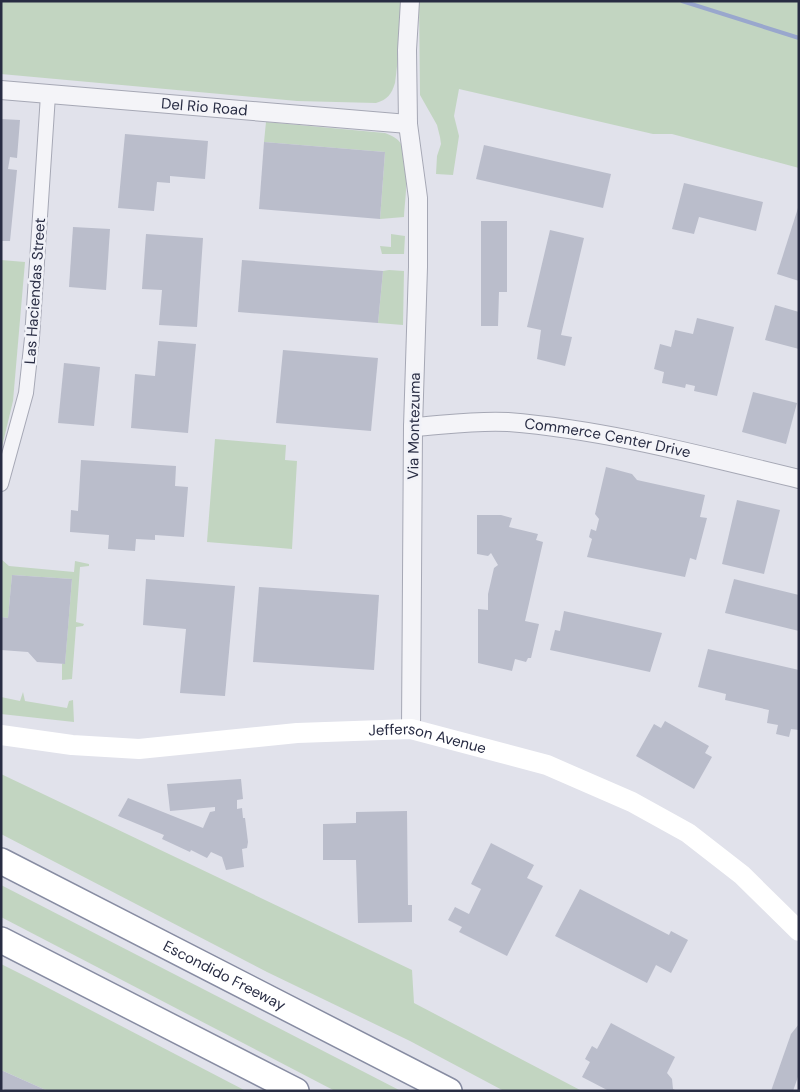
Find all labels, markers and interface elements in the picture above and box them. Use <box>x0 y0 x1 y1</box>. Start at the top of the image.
street label: Del Rio Road <box>160 93 248 121</box>
street label: Las Haciendas Street <box>20 217 50 365</box>
street label: Via Montezuma <box>403 372 425 480</box>
street label: Commerce Center Drive <box>523 414 693 463</box>
street label: Jefferson Avenue <box>368 719 488 758</box>
street label: Escondido Freeway <box>160 936 289 1016</box>

